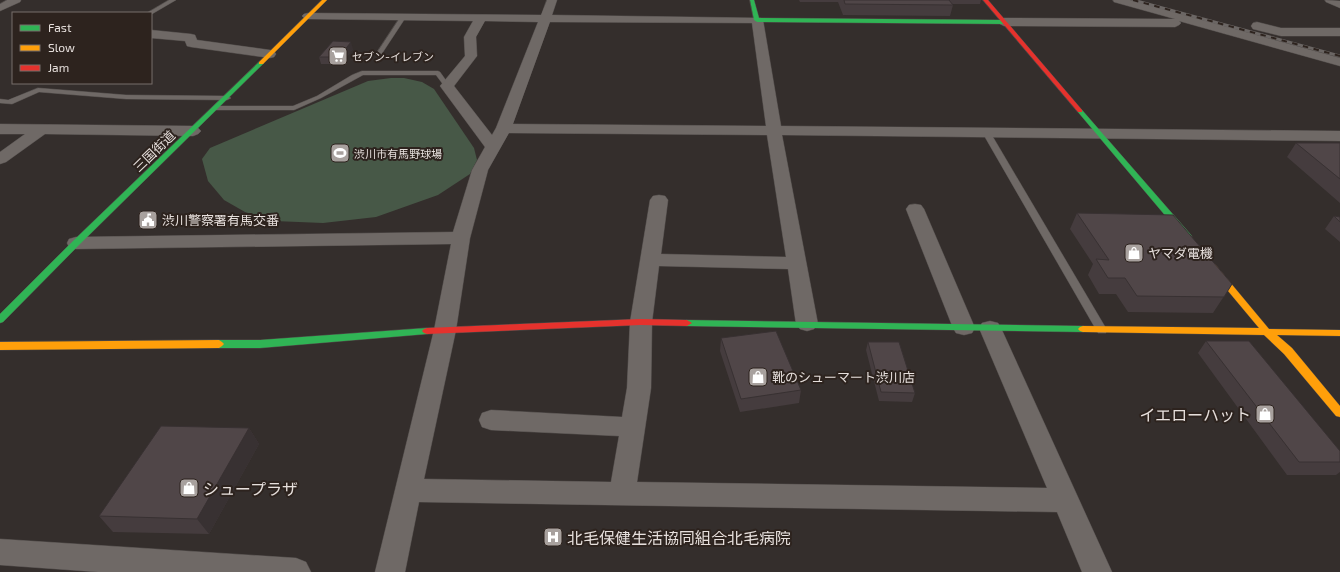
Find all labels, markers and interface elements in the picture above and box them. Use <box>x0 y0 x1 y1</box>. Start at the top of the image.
legend <box>12 12 152 84</box>
text: Fast <box>48 20 72 34</box>
text: Slow <box>48 40 75 54</box>
supermarket icon: セブン-イレブン <box>327 45 349 67</box>
place label: セブン-イレブン <box>352 50 434 63</box>
text: Jam <box>48 60 69 74</box>
street label: 三国街道 <box>130 127 178 175</box>
sports icon: 渋川市有馬野球場 <box>329 142 351 164</box>
place label: 渋川市有馬野球場 <box>354 147 442 160</box>
public building icon: 渋川警察署有馬交番 <box>137 209 159 231</box>
place label: 渋川警察署有馬交番 <box>162 212 279 228</box>
shop icon: ヤマダ電機 <box>1123 242 1145 264</box>
place label: ヤマダ電機 <box>1148 245 1213 261</box>
shop icon: 靴のシューマート渋川店 <box>747 366 769 388</box>
place label: 靴のシューマート渋川店 <box>772 369 915 385</box>
shop icon: イエローハット <box>1254 403 1276 425</box>
place label: イエローハット <box>1139 405 1251 424</box>
shop icon: シュープラザ <box>178 477 200 499</box>
place label: シュープラザ <box>203 479 298 498</box>
hospital icon: 北毛保健生活協同組合北毛病院 <box>542 526 564 548</box>
place label: 北毛保健生活協同組合北毛病院 <box>567 528 791 547</box>

